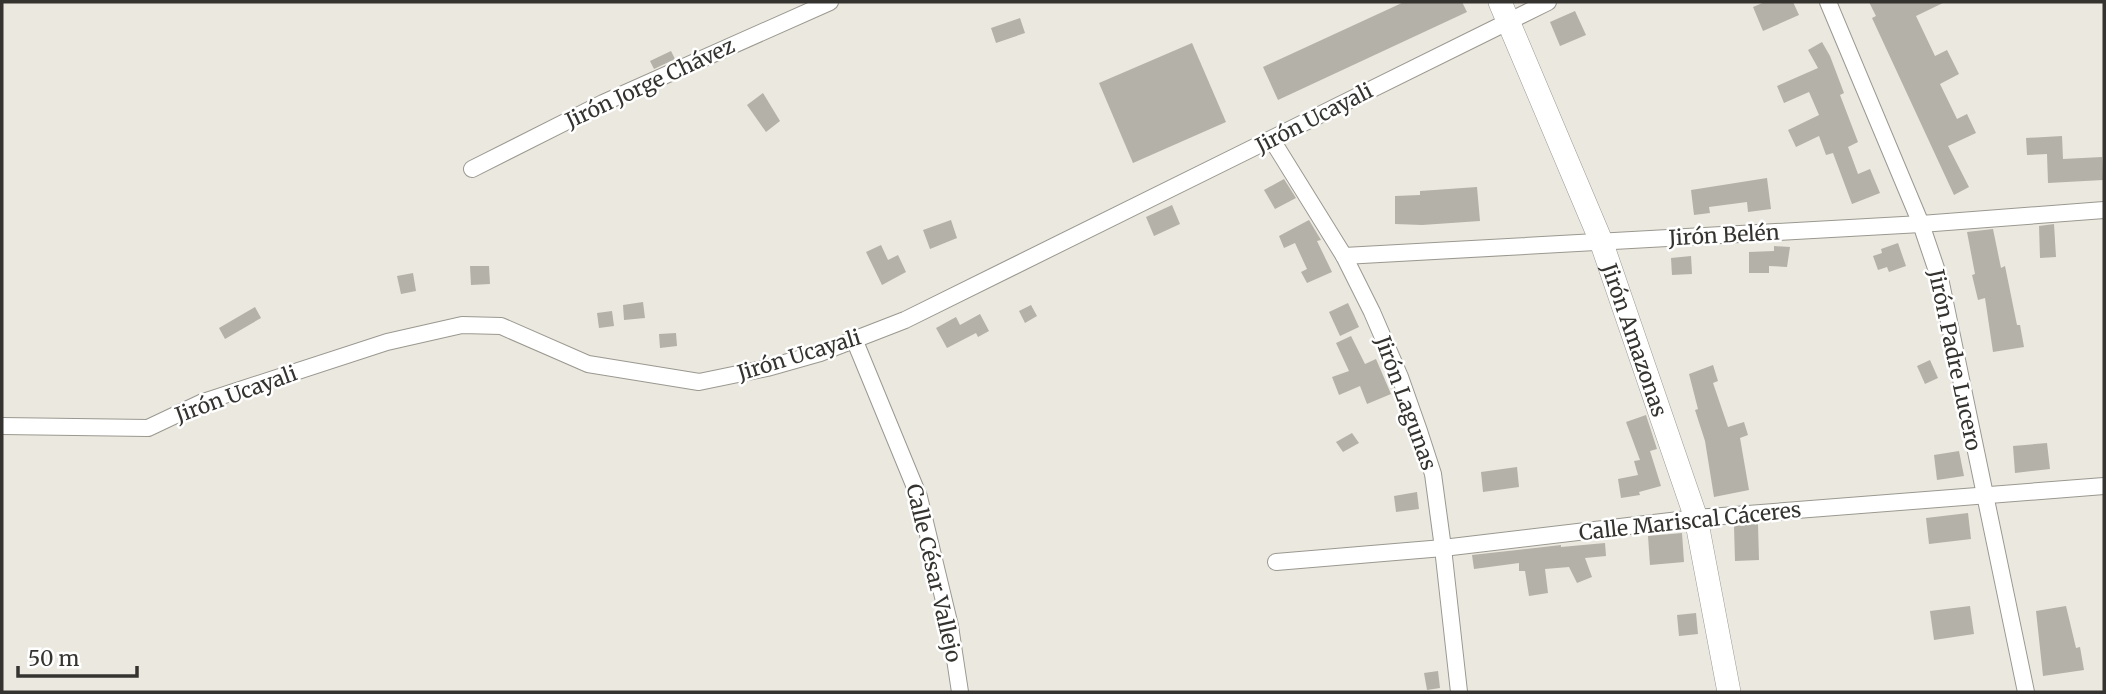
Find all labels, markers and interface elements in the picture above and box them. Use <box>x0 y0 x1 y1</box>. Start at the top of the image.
street label: Jirón Jorge Chávez <box>560 32 739 134</box>
street label: Jirón Ucayali <box>1250 77 1377 159</box>
street label: Jirón Belén <box>1667 219 1780 251</box>
street label: Jirón Amazonas <box>1596 259 1674 420</box>
street label: Jirón Padre Lucero <box>1922 266 1987 453</box>
street label: Jirón Ucayali <box>733 323 864 387</box>
street label: Jirón Lagunas <box>1369 331 1443 474</box>
street label: Jirón Ucayali <box>170 359 301 429</box>
street label: Calle César Vallejo <box>900 481 968 665</box>
street label: Calle Mariscal Cáceres <box>1578 496 1802 546</box>
scale bar <box>18 634 136 678</box>
text: 50 m <box>28 645 79 672</box>

